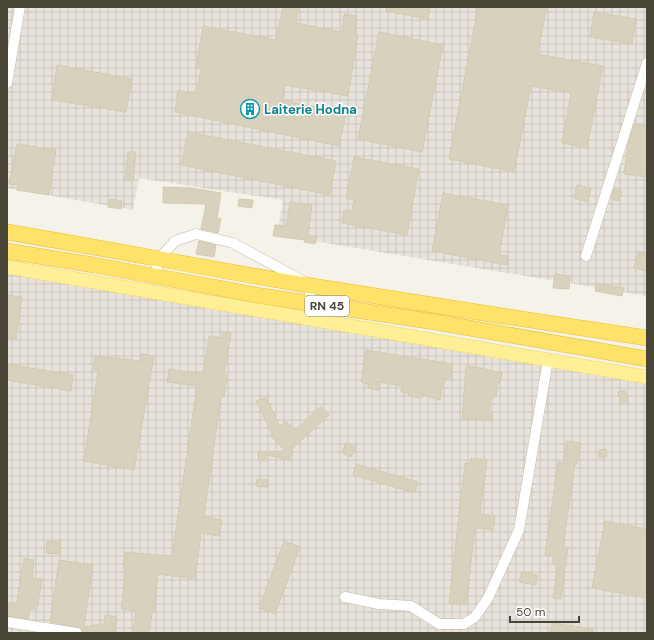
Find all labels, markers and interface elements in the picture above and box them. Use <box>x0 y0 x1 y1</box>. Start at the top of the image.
building icon: Laiterie Hodna <box>239 98 261 120</box>
place label: Laiterie Hodna <box>264 101 357 118</box>
road number: RN 45 <box>305 296 349 316</box>
scale bar <box>510 598 579 624</box>
text: 50 m <box>516 604 545 620</box>

